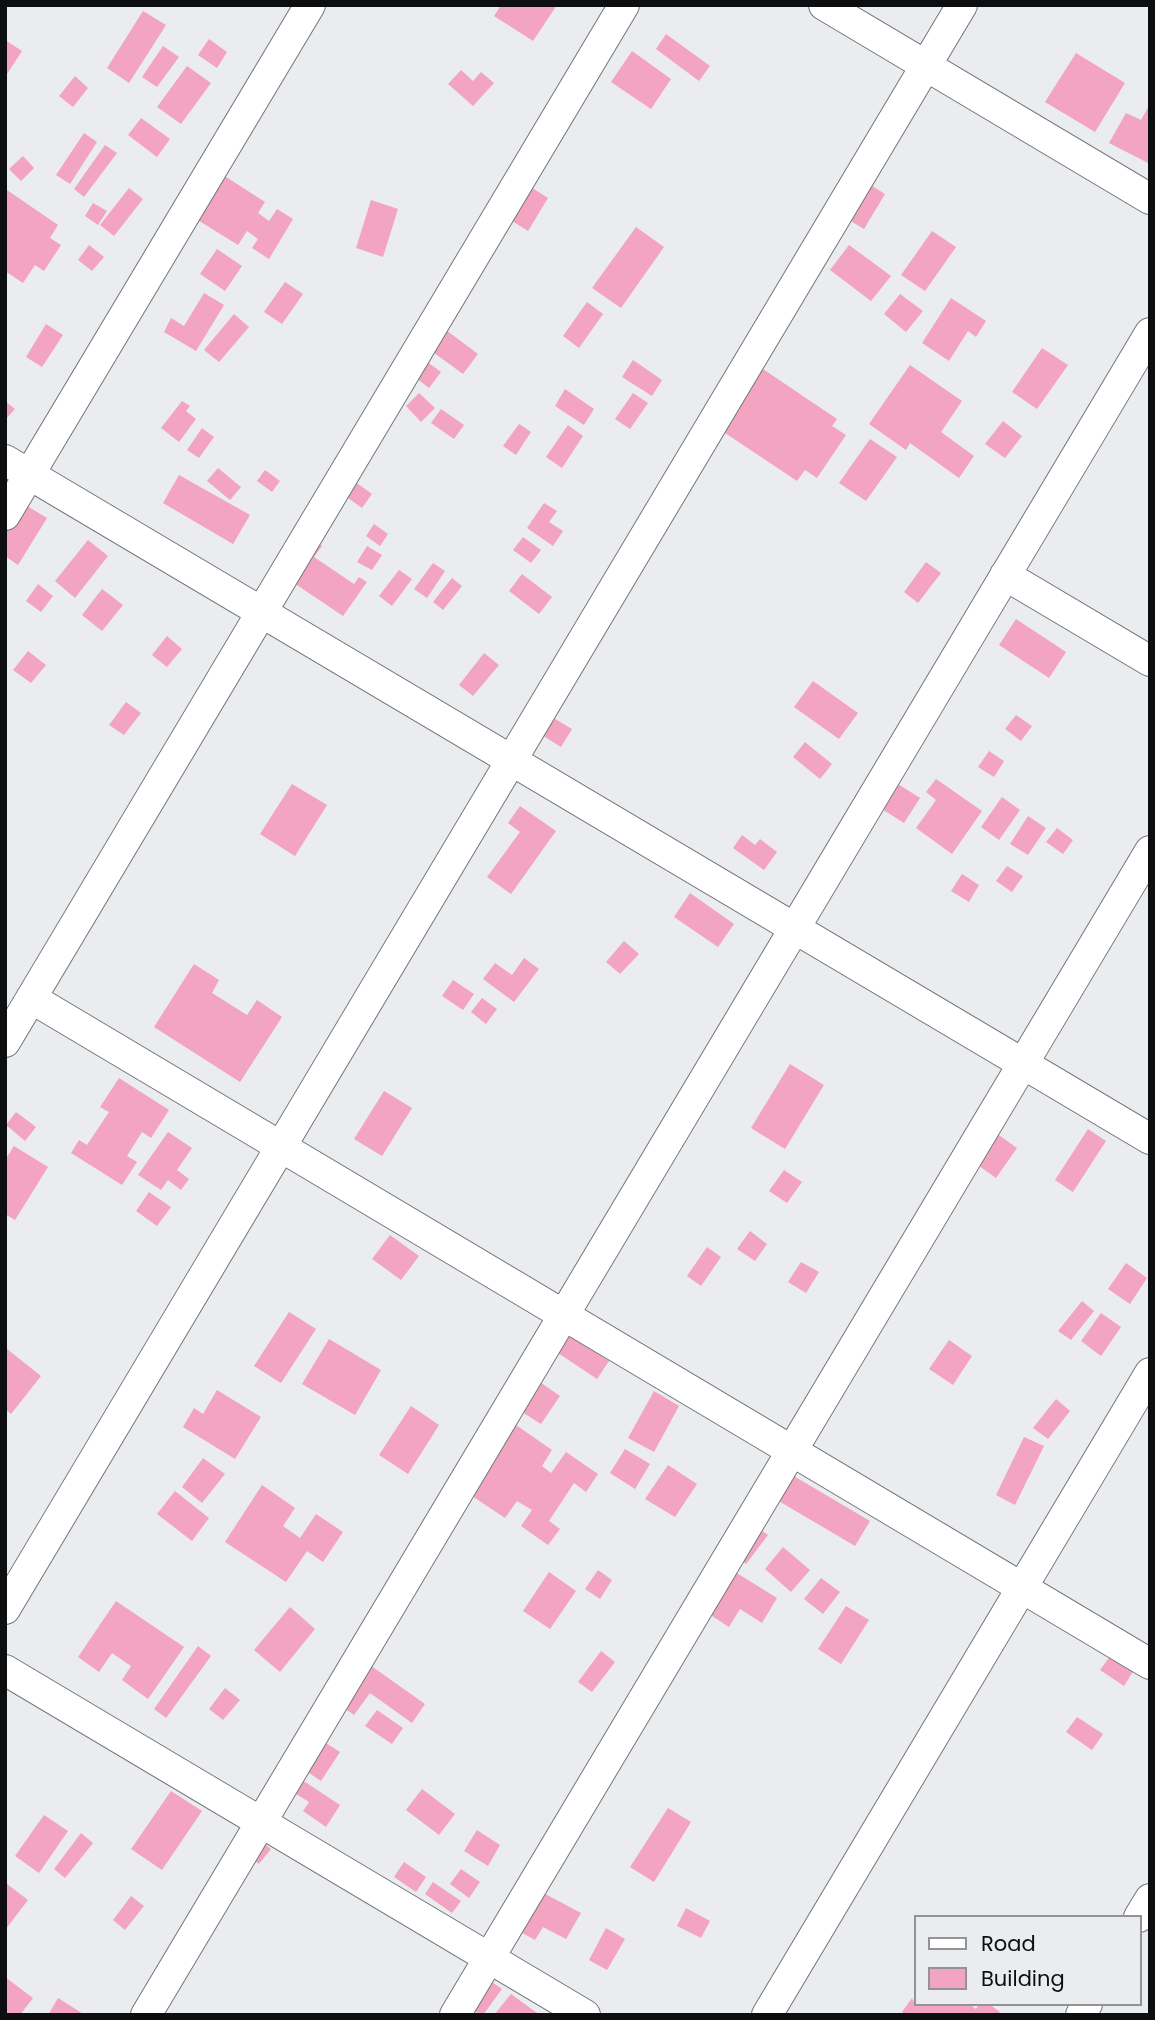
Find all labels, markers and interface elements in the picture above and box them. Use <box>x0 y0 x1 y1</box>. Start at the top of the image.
legend <box>914 1915 1141 2006</box>
text: Road <box>981 1929 1036 1958</box>
text: Building <box>981 1964 1065 1993</box>

